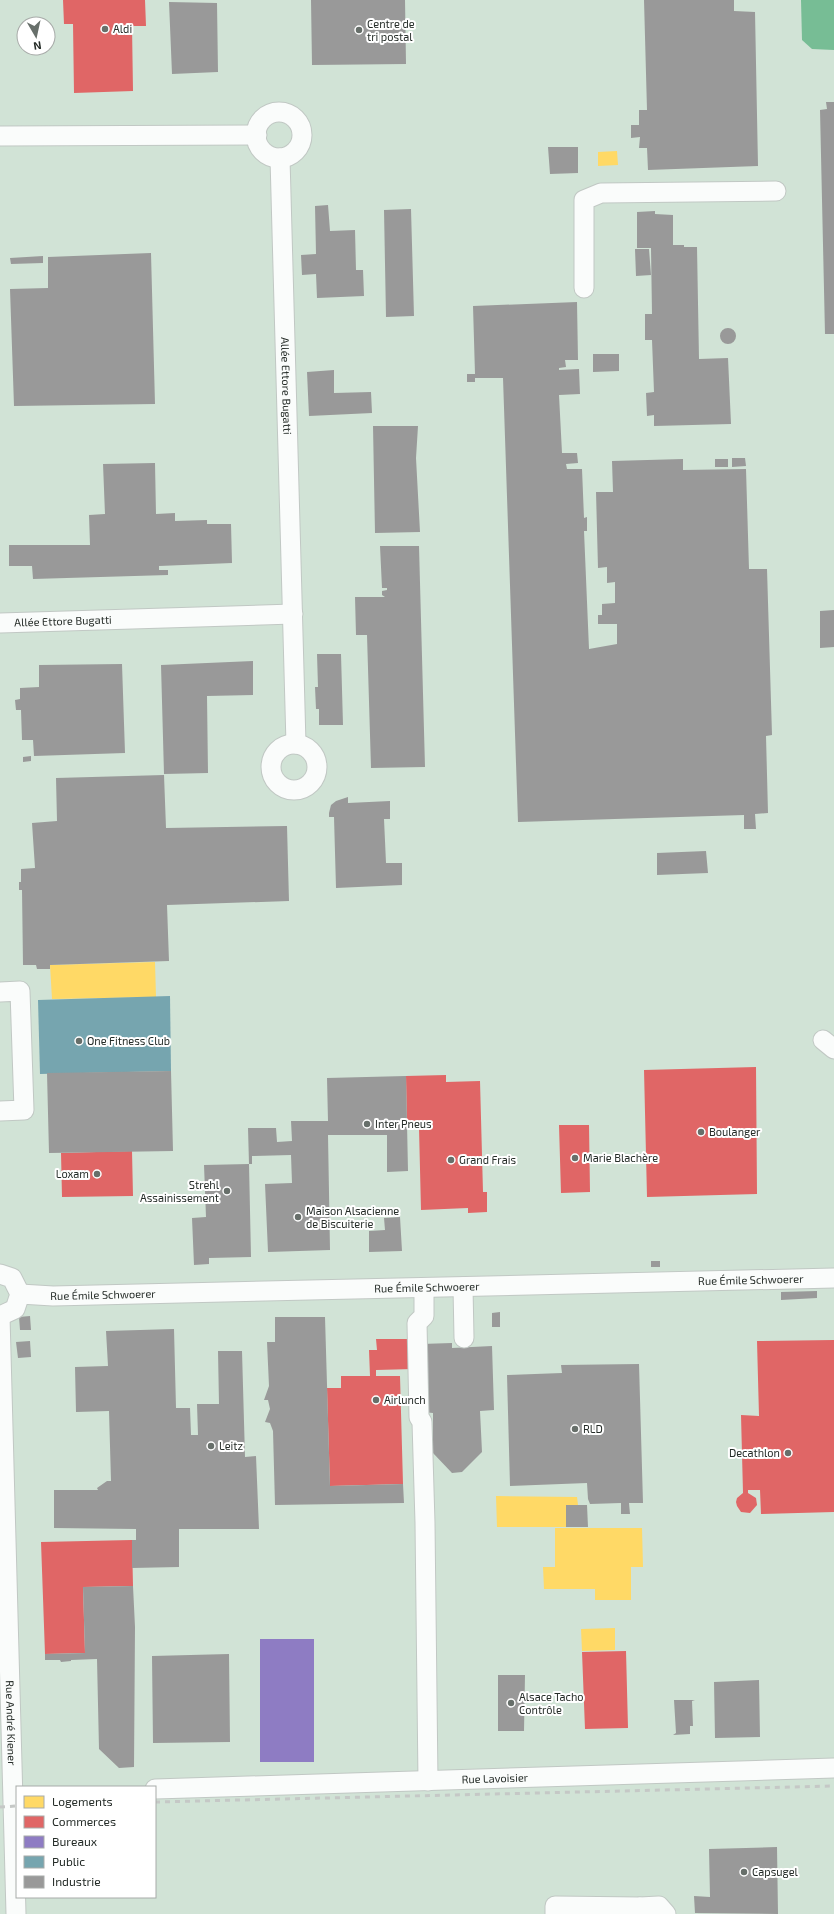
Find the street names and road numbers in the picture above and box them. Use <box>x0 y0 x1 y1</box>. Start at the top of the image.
street label: Allée Ettore Bugatti <box>279 337 295 435</box>
street label: Allée Ettore Bugatti <box>14 613 112 629</box>
street label: Rue Émile Schwoerer <box>698 1272 804 1287</box>
street label: Rue Émile Schwoerer <box>374 1279 480 1295</box>
street label: Rue Émile Schwoerer <box>50 1287 156 1302</box>
street label: Rue André Kiener <box>4 1680 19 1766</box>
street label: Rue Lavoisier <box>461 1770 529 1786</box>

